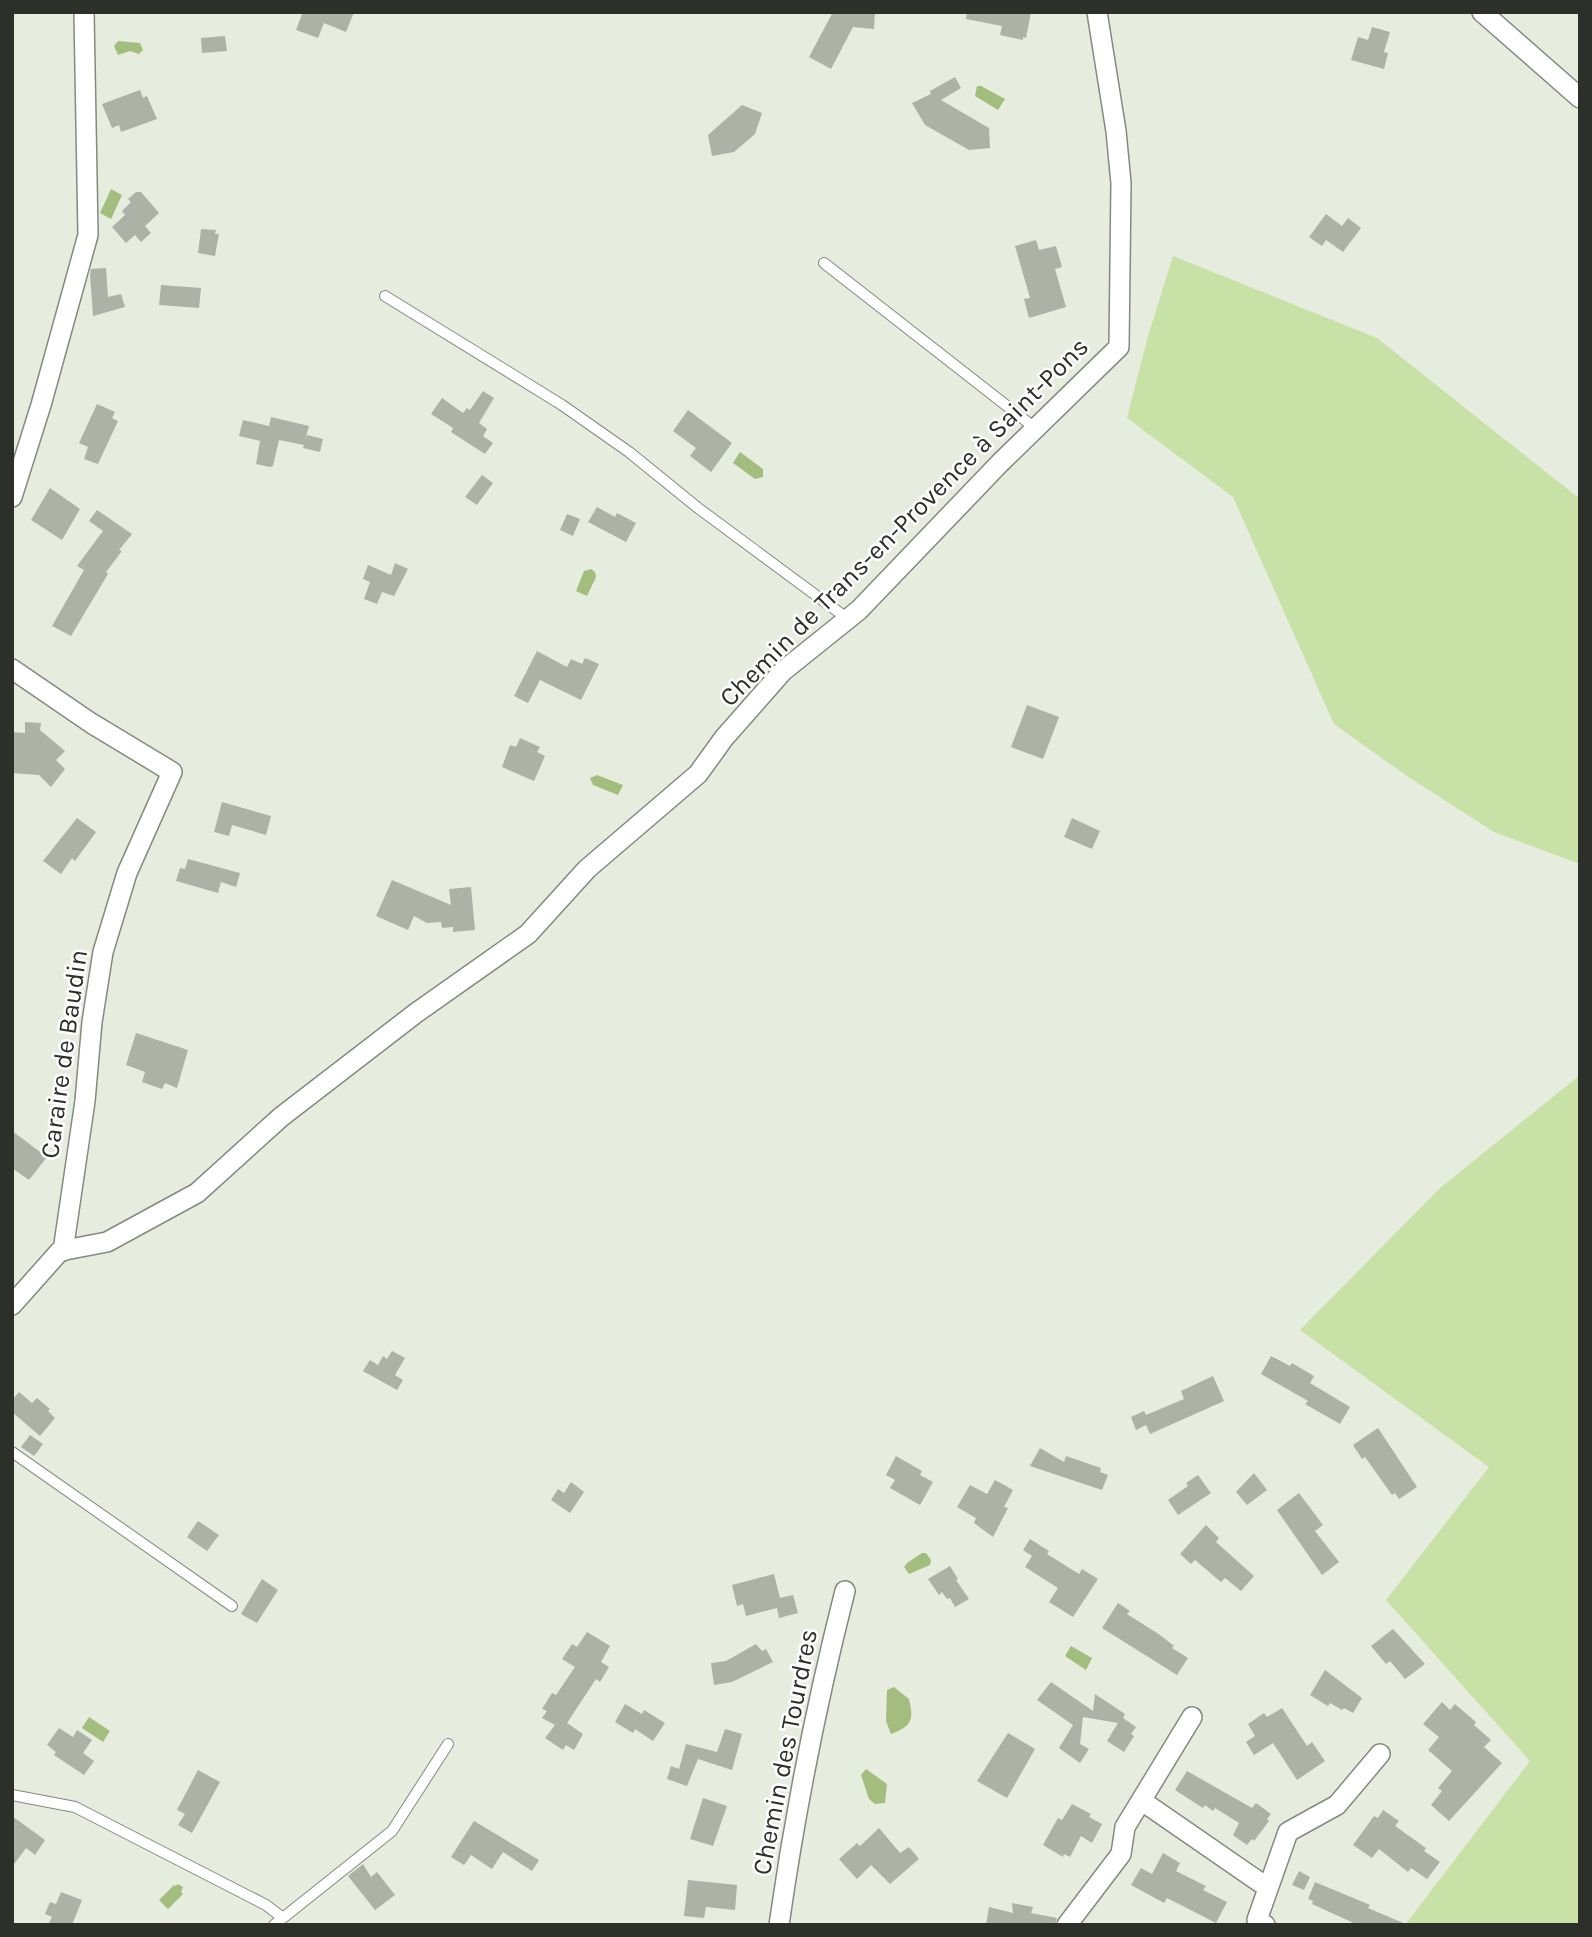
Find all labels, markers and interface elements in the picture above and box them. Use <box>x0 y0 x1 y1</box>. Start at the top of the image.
street label: Chemin de Trans-en-Provence à Saint-Pons <box>713 331 1095 713</box>
street label: Caraire de Baudin <box>34 948 94 1160</box>
street label: Chemin des Tourdres <box>746 1627 824 1877</box>

